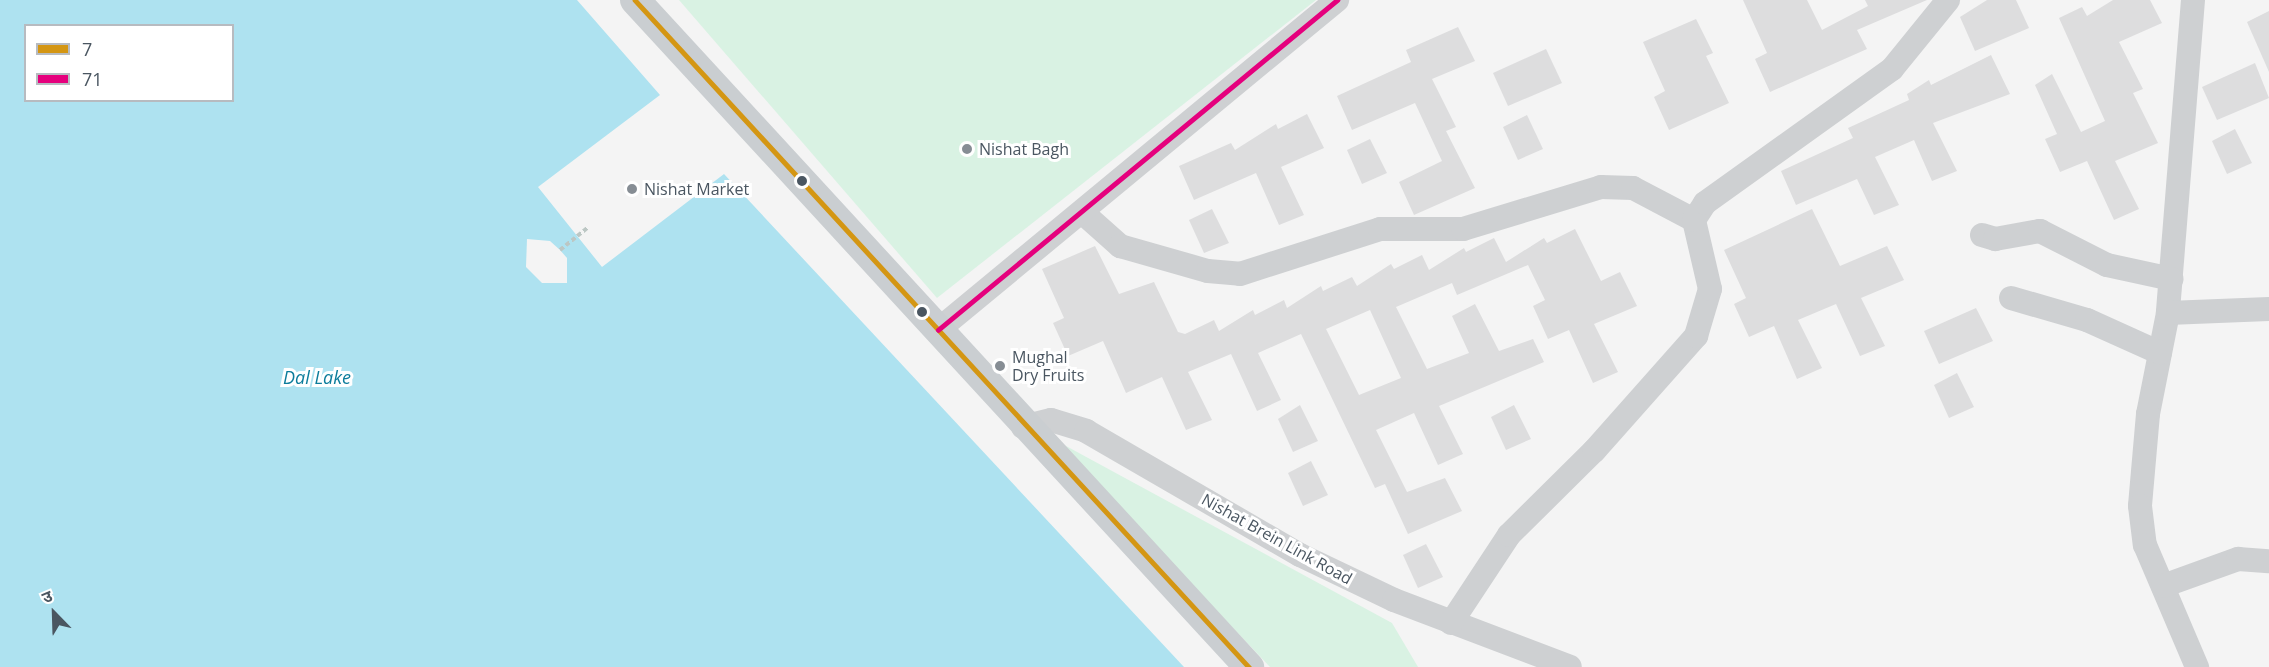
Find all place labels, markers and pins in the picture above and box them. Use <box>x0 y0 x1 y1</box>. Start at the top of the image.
place label: Nishat Bagh <box>979 139 1069 159</box>
marker: Nishat Bagh <box>960 142 974 156</box>
unlabelled marker <box>796 175 808 187</box>
place label: Nishat Market <box>644 179 749 199</box>
marker: Nishat Market <box>625 182 639 196</box>
unlabelled marker <box>916 306 928 318</box>
place label: Mughal Dry Fruits <box>1012 347 1084 385</box>
marker: Mughal Dry Fruits <box>993 359 1007 373</box>

